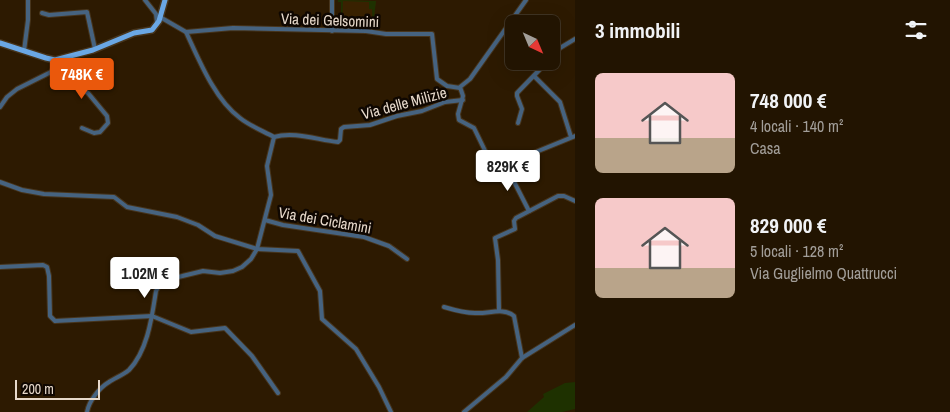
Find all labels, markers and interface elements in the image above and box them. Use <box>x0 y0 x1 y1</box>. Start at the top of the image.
street label: Via dei Gelsomini <box>281 8 379 32</box>
north arrow <box>505 15 560 70</box>
map controls <box>505 15 560 70</box>
text: 3 immobili <box>595 16 680 45</box>
icon: filters <box>902 16 930 44</box>
pin: 748K € <box>41 58 123 100</box>
text: 748K € <box>61 63 103 85</box>
street label: Via delle Milizie <box>359 82 449 124</box>
text: 748 000 € <box>750 86 827 115</box>
icon: home <box>635 93 695 153</box>
text: 4 locali · 140 m² <box>750 115 843 137</box>
text: Casa <box>750 137 781 159</box>
pin: 829K € <box>467 150 549 192</box>
text: 829K € <box>487 155 529 177</box>
street label: Via dei Ciclamini <box>277 201 373 239</box>
text: 829 000 € <box>750 211 827 240</box>
icon: home <box>635 218 695 278</box>
text: 5 locali · 128 m² <box>750 240 843 262</box>
pin: 1.02M € <box>99 256 191 299</box>
text: 1.02M € <box>121 262 169 284</box>
text: Via Guglielmo Quattrucci <box>750 262 897 284</box>
scale bar <box>15 377 100 400</box>
text: 200 m <box>22 380 54 398</box>

